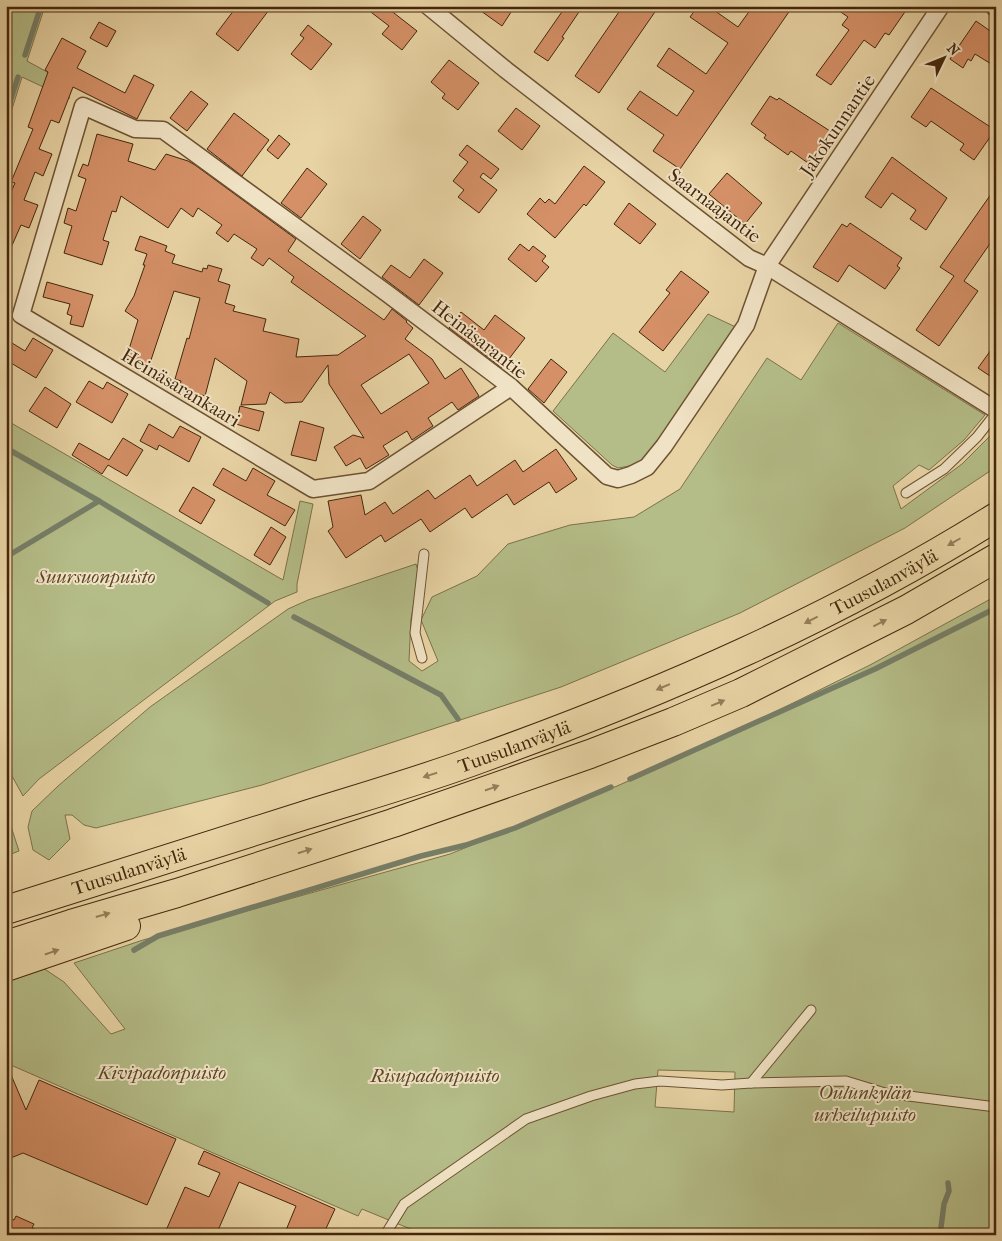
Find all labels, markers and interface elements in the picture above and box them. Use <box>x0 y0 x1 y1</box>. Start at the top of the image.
north arrow <box>920 32 970 82</box>
text: N <box>943 40 963 59</box>
street label: Jakokunnantie <box>794 70 880 182</box>
street label: Saarnaajantie <box>664 164 765 248</box>
street label: Heinäsarantie <box>427 296 531 384</box>
street label: Heinäsarankaari <box>117 344 244 432</box>
one-way arrow <box>946 538 961 546</box>
street label: Tuusulanväylä <box>827 545 942 620</box>
park label: Suursuonpuisto <box>36 566 156 588</box>
one-way arrow <box>804 616 818 624</box>
one-way arrow <box>872 619 887 628</box>
one-way arrow <box>656 684 670 692</box>
one-way arrow <box>711 699 726 707</box>
street label: Tuusulanväylä <box>455 716 574 778</box>
one-way arrow <box>422 772 437 780</box>
one-way arrow <box>485 784 500 791</box>
street label: Tuusulanväylä <box>69 843 189 900</box>
one-way arrow <box>298 847 313 855</box>
one-way arrow <box>95 910 110 918</box>
one-way arrow <box>45 947 60 955</box>
park label: Kivipadonpuisto <box>96 1062 226 1084</box>
park label: Risupadonpuisto <box>369 1065 499 1087</box>
park label: Oulunkylän urheilupuisto <box>814 1082 916 1126</box>

